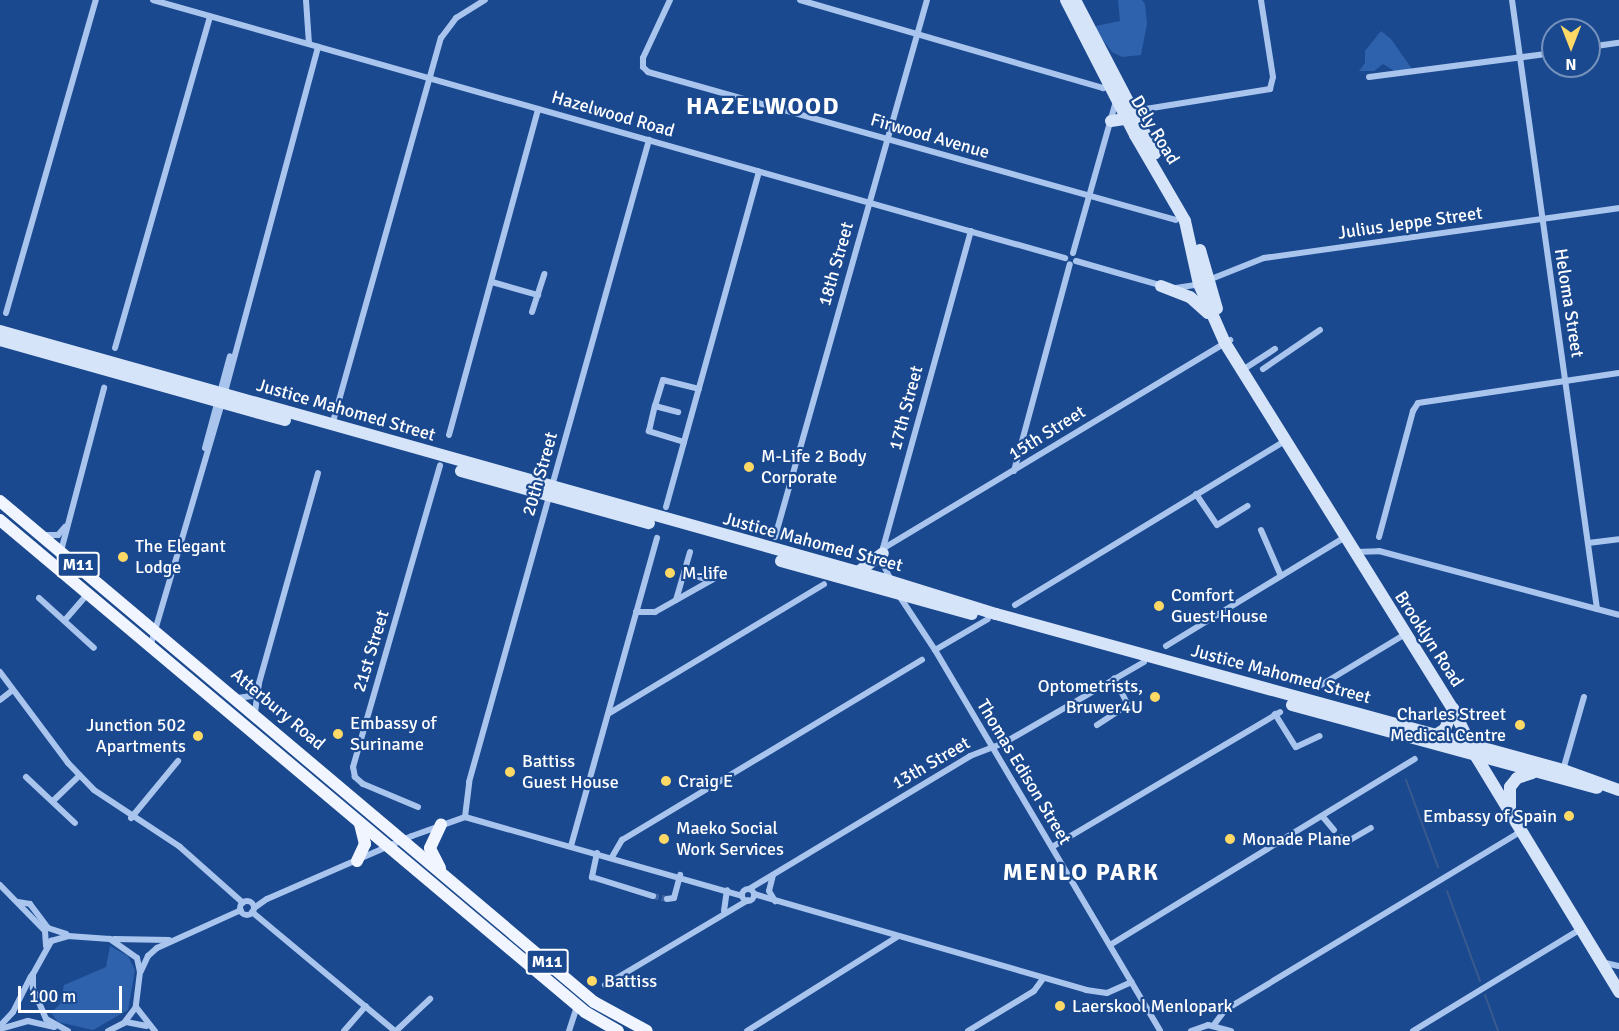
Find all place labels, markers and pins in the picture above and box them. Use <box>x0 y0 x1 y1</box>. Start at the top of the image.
place label: M-Life 2 Body Corporate <box>761 446 866 488</box>
marker: M-Life 2 Body Corporate <box>742 460 756 474</box>
place label: The Elegant Lodge <box>135 536 226 578</box>
marker: The Elegant Lodge <box>116 550 130 564</box>
place label: M-life <box>682 562 728 584</box>
marker: M-life <box>663 566 677 580</box>
place label: Comfort Guest House <box>1171 585 1268 628</box>
marker: Comfort Guest House <box>1152 599 1166 613</box>
place label: Optometrists, Bruwer4U <box>1038 676 1143 718</box>
marker: Optometrists, Bruwer4U <box>1148 690 1162 704</box>
place label: Charles Street Medical Centre <box>1390 704 1506 746</box>
place label: Embassy of Suriname <box>350 713 437 756</box>
place label: Junction 502 Apartments <box>86 715 186 758</box>
marker: Charles Street Medical Centre <box>1511 716 1529 734</box>
marker: Embassy of Suriname <box>331 727 345 741</box>
marker: Junction 502 Apartments <box>191 729 205 743</box>
place label: Battiss Guest House <box>522 751 619 794</box>
marker: Battiss Guest House <box>503 765 517 779</box>
place label: Craig E <box>678 770 733 792</box>
marker: Craig E <box>659 774 673 788</box>
place label: Embassy of Spain <box>1423 805 1557 827</box>
marker: Embassy of Spain <box>1562 809 1576 823</box>
place label: Maeko Social Work Services <box>676 818 784 860</box>
place label: Monade Plane <box>1242 828 1351 850</box>
marker: Maeko Social Work Services <box>657 832 671 846</box>
marker: Monade Plane <box>1223 832 1237 846</box>
place label: Battiss <box>604 970 657 992</box>
marker: Battiss <box>585 974 599 988</box>
place label: Laerskool Menlopark <box>1072 995 1233 1017</box>
marker: Laerskool Menlopark <box>1053 999 1067 1013</box>

